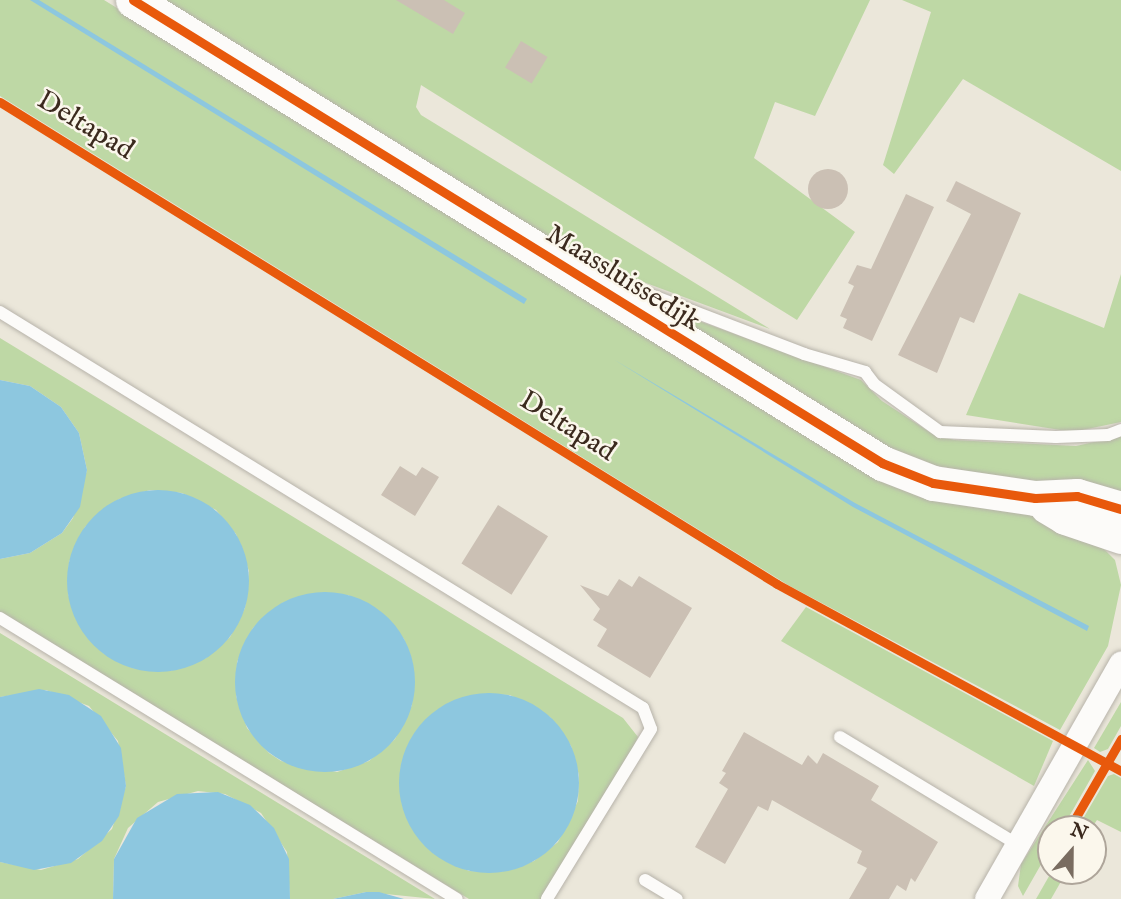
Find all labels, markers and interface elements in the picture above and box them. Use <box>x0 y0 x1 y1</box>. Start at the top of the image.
street label: Deltapad <box>31 84 139 168</box>
street label: Maassluissedijk <box>539 218 707 340</box>
street label: Deltapad <box>513 384 621 470</box>
north arrow <box>1037 815 1107 885</box>
text: N <box>1067 818 1091 846</box>

